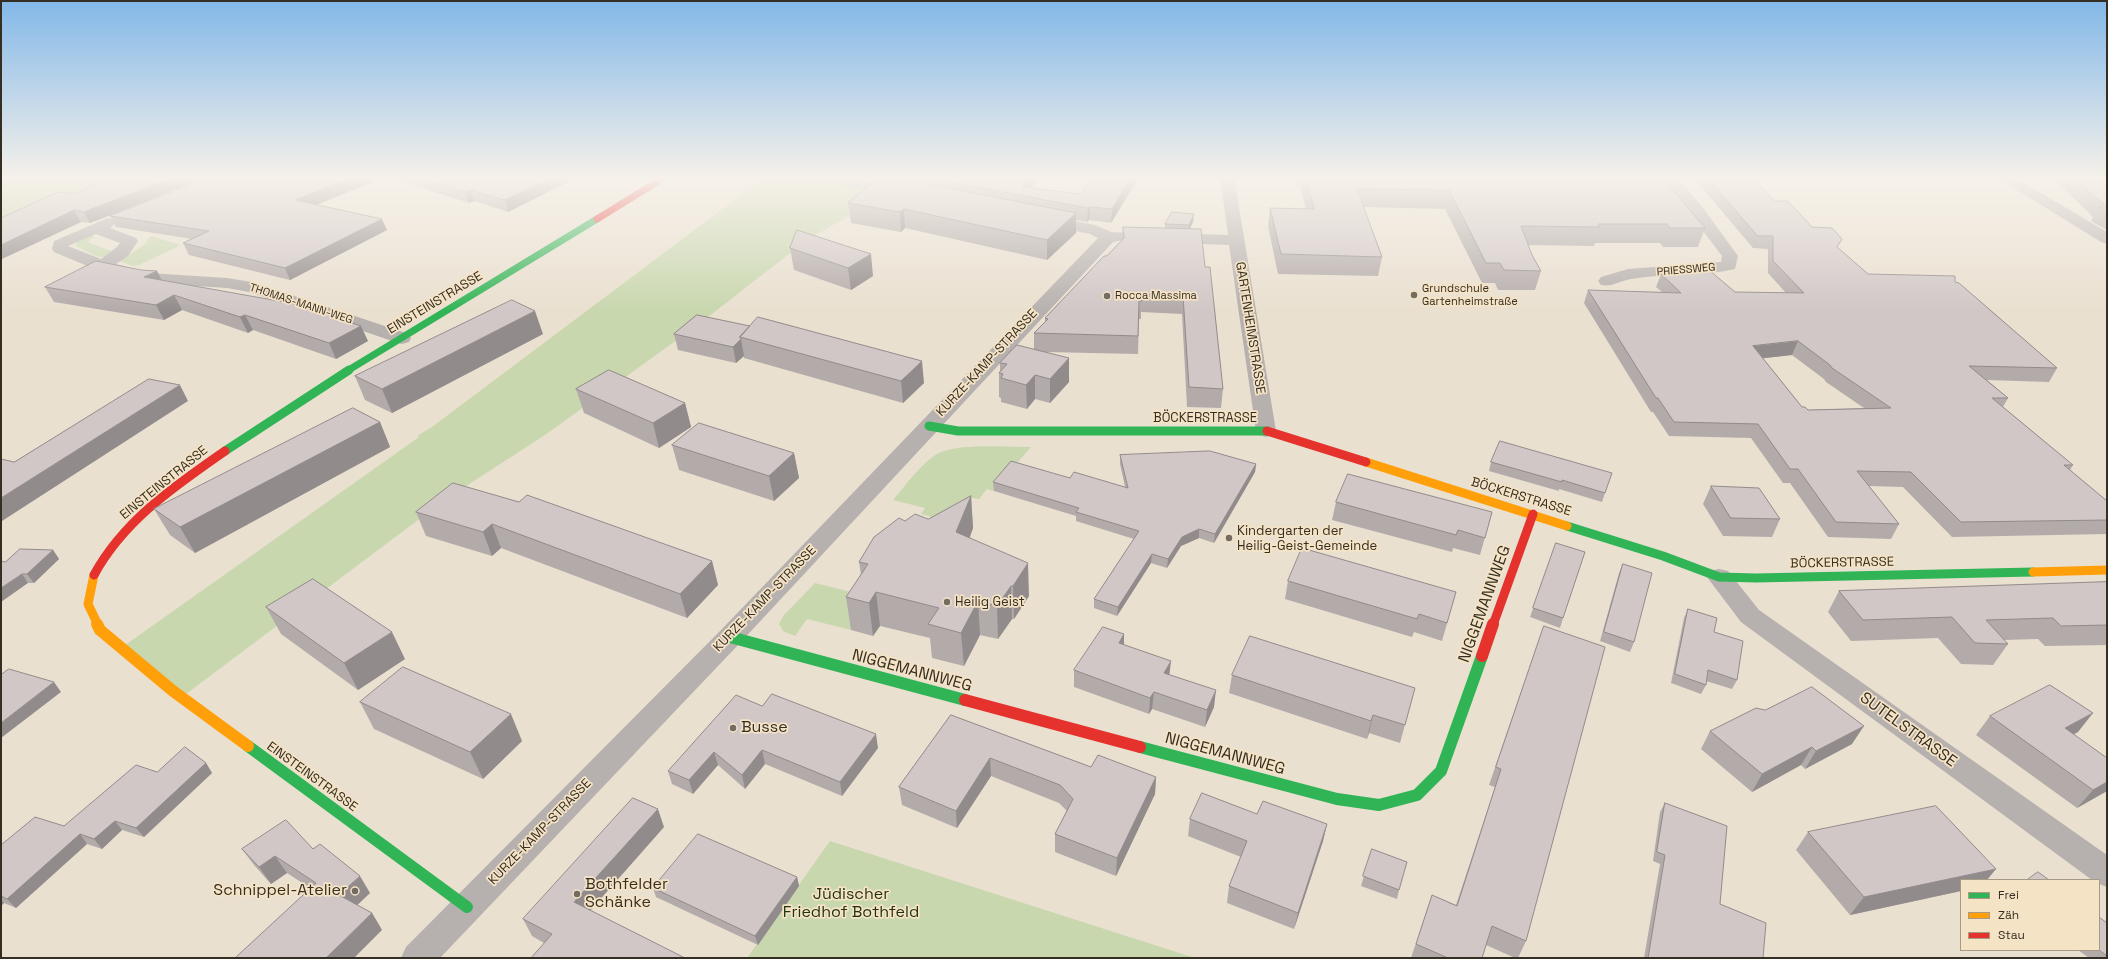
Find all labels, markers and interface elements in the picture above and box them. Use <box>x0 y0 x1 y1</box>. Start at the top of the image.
street label: GARTENHEIMSTRASSE <box>1232 261 1268 395</box>
street label: PRIESSWEG <box>1656 261 1716 279</box>
street label: EINSTEINSTRASSE <box>385 268 485 338</box>
street label: THOMAS-MANN-WEG <box>248 281 354 327</box>
place label: Grundschule Gartenheimstraße <box>1422 282 1518 308</box>
place label: Rocca Massima <box>1115 289 1197 303</box>
marker: Grundschule Gartenheimstraße <box>1409 290 1419 300</box>
marker: Rocca Massima <box>1102 291 1112 301</box>
street label: KURZE-KAMP-STRASSE <box>933 306 1041 420</box>
street label: BÖCKERSTRASSE <box>1153 410 1257 426</box>
street label: EINSTEINSTRASSE <box>117 443 211 523</box>
street label: BÖCKERSTRASSE <box>1469 474 1573 520</box>
place label: Kindergarten der Heilig-Geist-Gemeinde <box>1237 523 1377 554</box>
marker: Kindergarten der Heilig-Geist-Gemeinde <box>1224 533 1234 543</box>
street label: KURZE-KAMP-STRASSE <box>710 543 820 655</box>
street label: NIGGEMANNWEG <box>1455 543 1515 665</box>
street label: BÖCKERSTRASSE <box>1790 554 1894 572</box>
place label: Heilig Geist <box>955 594 1025 610</box>
marker: Heilig Geist <box>942 597 952 607</box>
street label: NIGGEMANNWEG <box>850 646 974 696</box>
street label: SUTELSTRASSE <box>1856 688 1960 772</box>
place label: Busse <box>741 718 788 738</box>
marker: Busse <box>728 723 738 733</box>
street label: NIGGEMANNWEG <box>1163 729 1287 779</box>
street label: EINSTEINSTRASSE <box>264 739 360 815</box>
street label: KURZE-KAMP-STRASSE <box>485 776 595 888</box>
place label: Bothfelder Schänke <box>585 875 668 913</box>
legend <box>1960 879 2100 951</box>
place label: Schnippel-Atelier <box>213 881 347 901</box>
park label: Jüdischer Friedhof Bothfeld <box>783 885 919 923</box>
marker: Schnippel-Atelier <box>350 886 360 896</box>
text: Frei <box>1998 887 2019 903</box>
marker: Bothfelder Schänke <box>572 889 582 899</box>
text: Zäh <box>1998 907 2019 923</box>
text: Stau <box>1998 927 2025 943</box>

